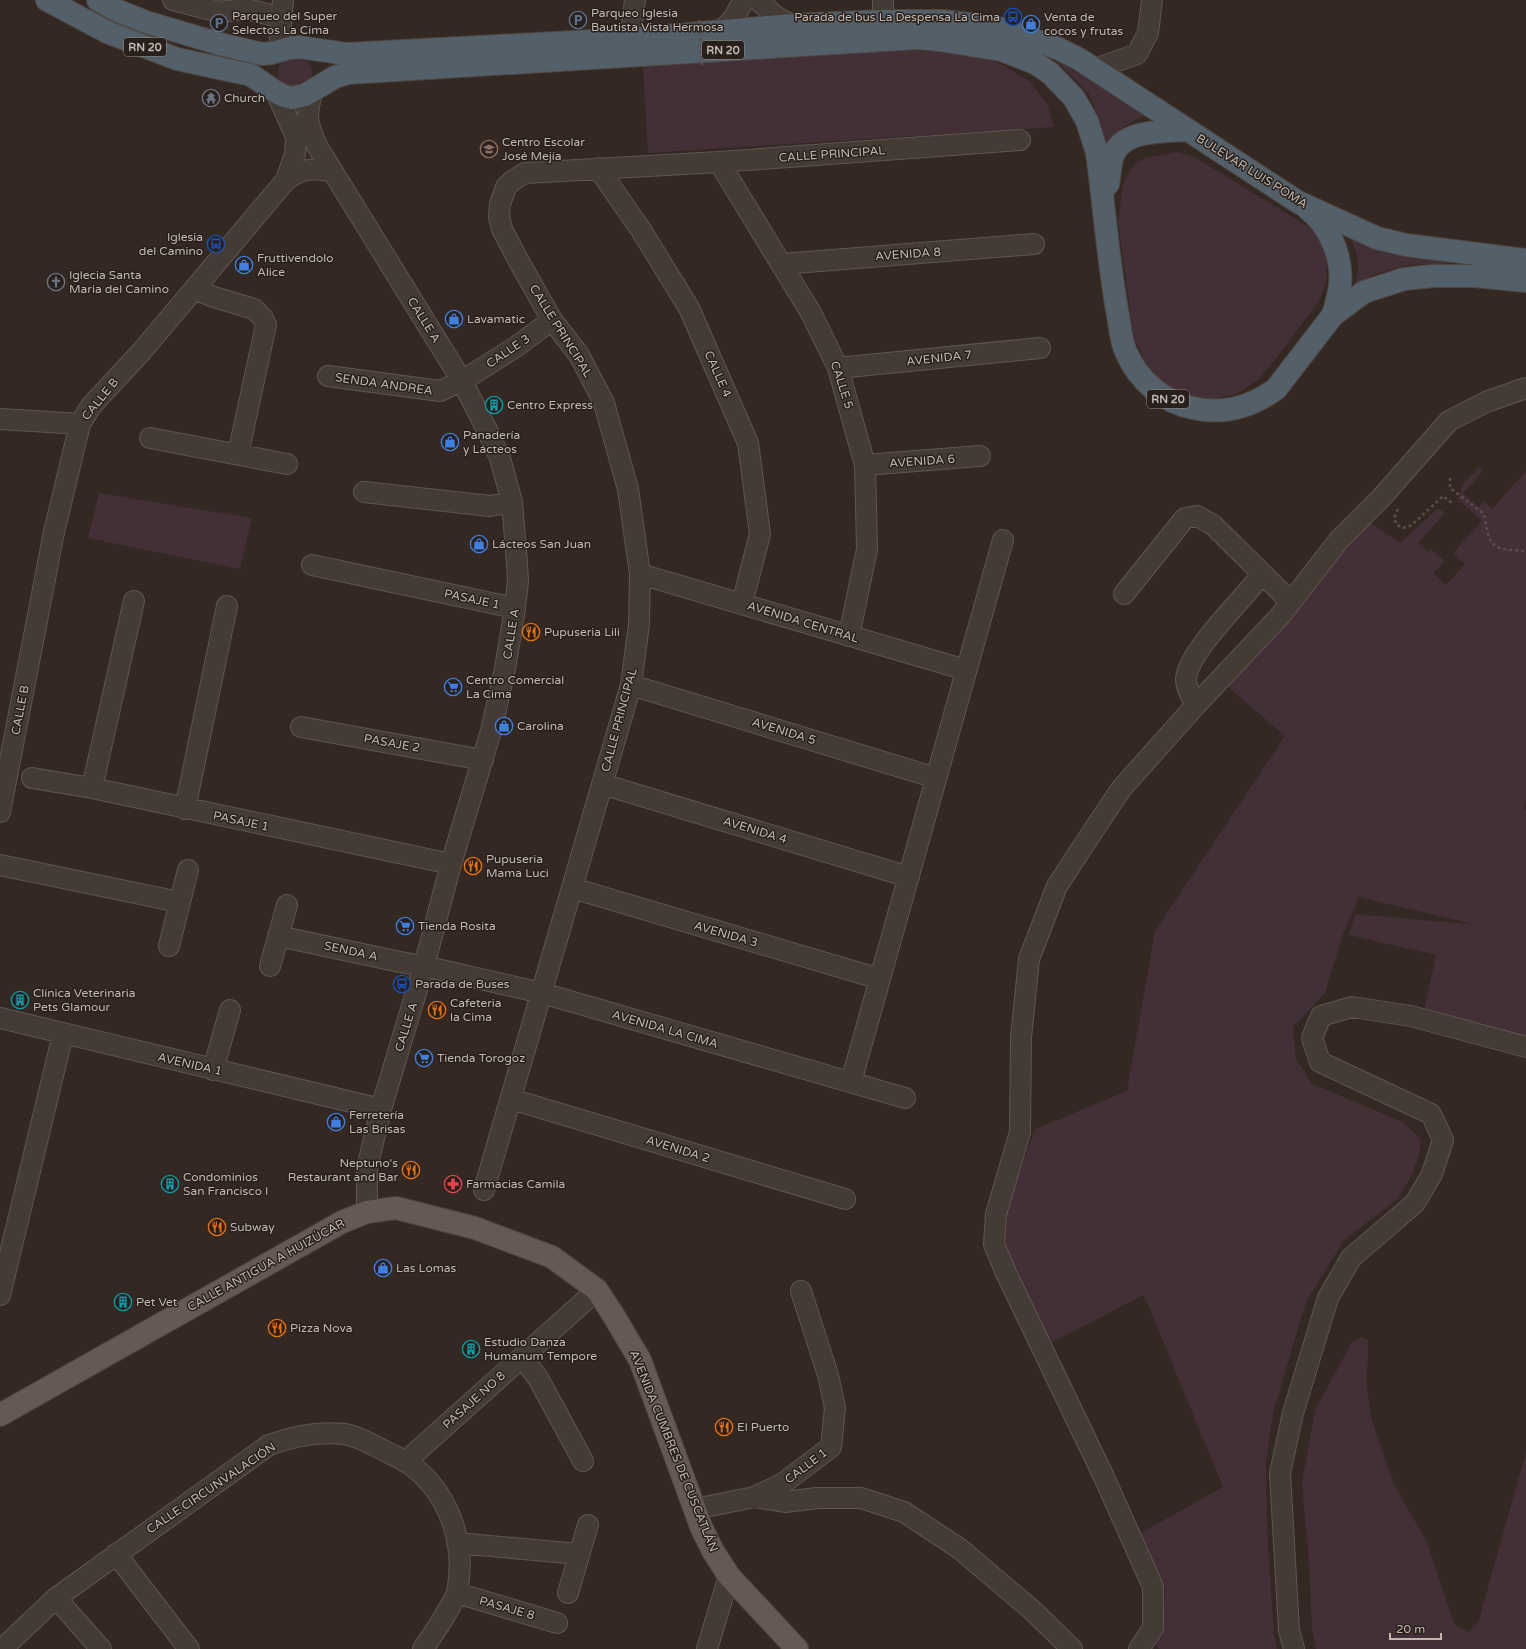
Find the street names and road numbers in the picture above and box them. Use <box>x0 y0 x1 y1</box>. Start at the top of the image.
road number: RN 20 <box>124 38 166 56</box>
road number: RN 20 <box>702 41 744 59</box>
street label: BULEVAR LUIS POMA <box>1194 131 1310 211</box>
street label: CALLE PRINCIPAL <box>778 143 886 165</box>
street label: AVENIDA 8 <box>875 245 941 263</box>
street label: CALLE PRINCIPAL <box>527 282 595 380</box>
street label: CALLE A <box>405 295 443 345</box>
street label: CALLE 3 <box>484 331 532 371</box>
street label: AVENIDA 7 <box>905 348 973 368</box>
street label: CALLE 4 <box>702 349 735 400</box>
street label: CALLE 5 <box>828 359 856 411</box>
street label: SENDA ANDREA <box>334 370 434 398</box>
street label: CALLE B <box>79 375 121 423</box>
road number: RN 20 <box>1147 390 1189 408</box>
street label: AVENIDA 6 <box>889 452 955 470</box>
street label: PASAJE 1 <box>443 586 501 612</box>
street label: AVENIDA CENTRAL <box>746 598 860 646</box>
street label: CALLE A <box>500 608 522 660</box>
street label: CALLE PRINCIPAL <box>598 667 640 773</box>
street label: CALLE B <box>8 684 32 736</box>
street label: AVENIDA 5 <box>750 715 818 747</box>
street label: PASAJE 2 <box>363 731 421 755</box>
street label: PASAJE 1 <box>212 808 270 834</box>
street label: AVENIDA 4 <box>721 814 789 846</box>
street label: AVENIDA 3 <box>692 918 760 950</box>
street label: SENDA A <box>323 938 379 964</box>
street label: CALLE A <box>392 1001 420 1053</box>
street label: AVENIDA LA CIMA <box>610 1007 720 1051</box>
street label: AVENIDA 1 <box>156 1050 224 1078</box>
street label: AVENIDA 2 <box>644 1133 712 1165</box>
street label: CALLE ANTIGUA A HUIZÚCAR <box>185 1216 347 1314</box>
street label: AVENIDA CUMBRES DE CUSCATLÁN <box>627 1348 721 1554</box>
street label: PASAJE NO 8 <box>440 1368 508 1432</box>
street label: CALLE CIRCUNVALACIÓN <box>144 1440 278 1536</box>
street label: CALLE 1 <box>782 1446 830 1486</box>
street label: PASAJE 8 <box>478 1593 536 1623</box>

